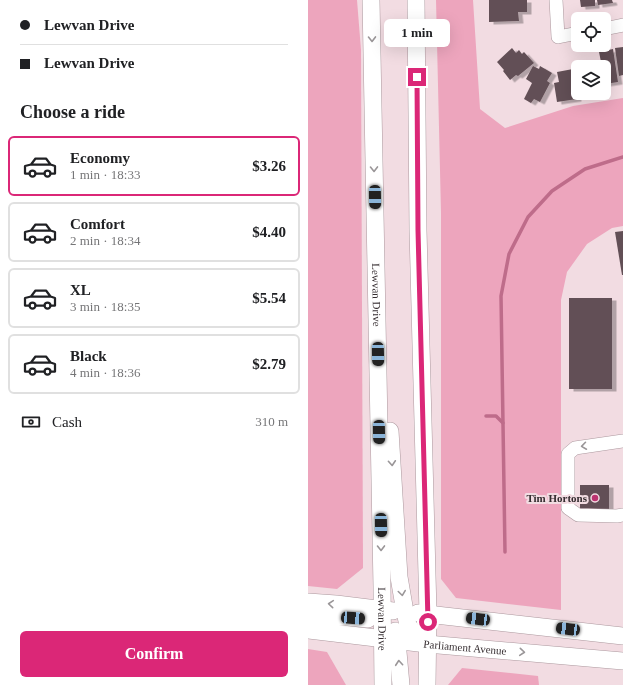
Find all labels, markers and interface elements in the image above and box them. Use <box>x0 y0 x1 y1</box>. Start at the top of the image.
map controls <box>571 12 611 100</box>
button: locate <box>571 12 611 52</box>
text: Lewvan Drive <box>44 17 134 33</box>
callout: 1 min <box>384 19 450 47</box>
text: 1 min <box>401 25 433 40</box>
one-way arrow <box>368 36 376 42</box>
text: Lewvan Drive <box>44 55 134 71</box>
button: layers <box>571 60 611 100</box>
route end <box>408 68 426 86</box>
text: Choose a ride <box>20 102 125 122</box>
icon: car <box>22 148 58 184</box>
text: Economy <box>70 150 130 166</box>
text: $3.26 <box>252 158 286 174</box>
one-way arrow <box>370 166 378 172</box>
text: 1 min · 18:33 <box>70 167 140 182</box>
car <box>369 185 381 209</box>
icon: car <box>22 214 58 250</box>
text: Comfort <box>70 216 125 232</box>
text: $4.40 <box>252 224 286 240</box>
text: 2 min · 18:34 <box>70 233 140 248</box>
street label: Lewvan Drive <box>370 263 383 327</box>
icon: car <box>22 280 58 316</box>
text: XL <box>70 282 91 298</box>
text: $5.54 <box>252 290 286 306</box>
text: 3 min · 18:35 <box>70 299 140 314</box>
car <box>372 342 384 366</box>
icon: car <box>22 346 58 382</box>
text: Black <box>70 348 107 364</box>
text: $2.79 <box>252 356 286 372</box>
text: 4 min · 18:36 <box>70 365 140 380</box>
icon: cash <box>20 411 42 433</box>
text: Cash <box>52 414 82 430</box>
text: 310 m <box>255 414 288 429</box>
car <box>373 420 385 444</box>
one-way arrow <box>581 442 587 451</box>
one-way arrow <box>388 460 397 466</box>
place label: Tim Hortons <box>526 492 588 504</box>
marker: Tim Hortons <box>590 493 600 503</box>
car <box>375 513 387 537</box>
one-way arrow <box>377 545 386 551</box>
street label: Lewvan Drive <box>376 587 389 651</box>
one-way arrow <box>397 590 406 596</box>
one-way arrow <box>328 600 334 609</box>
car <box>341 611 365 625</box>
car <box>465 612 491 626</box>
route start <box>419 613 437 631</box>
car <box>555 622 581 636</box>
button: Confirm <box>20 631 288 677</box>
street label: Parliament Avenue <box>423 638 507 657</box>
one-way arrow <box>519 648 525 657</box>
one-way arrow <box>395 660 404 666</box>

